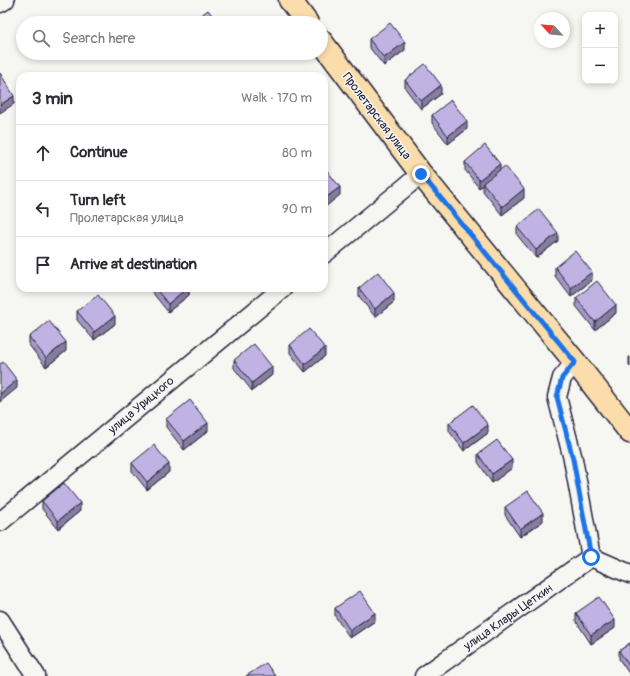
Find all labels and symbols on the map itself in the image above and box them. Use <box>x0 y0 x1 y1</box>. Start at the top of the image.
north arrow <box>534 12 570 48</box>
street label: Пролетарская улица <box>339 70 414 163</box>
route end <box>412 165 430 183</box>
street label: улица Урицкого <box>105 373 178 438</box>
route start <box>582 548 600 566</box>
street label: улица Клары Цеткин <box>460 581 556 654</box>

